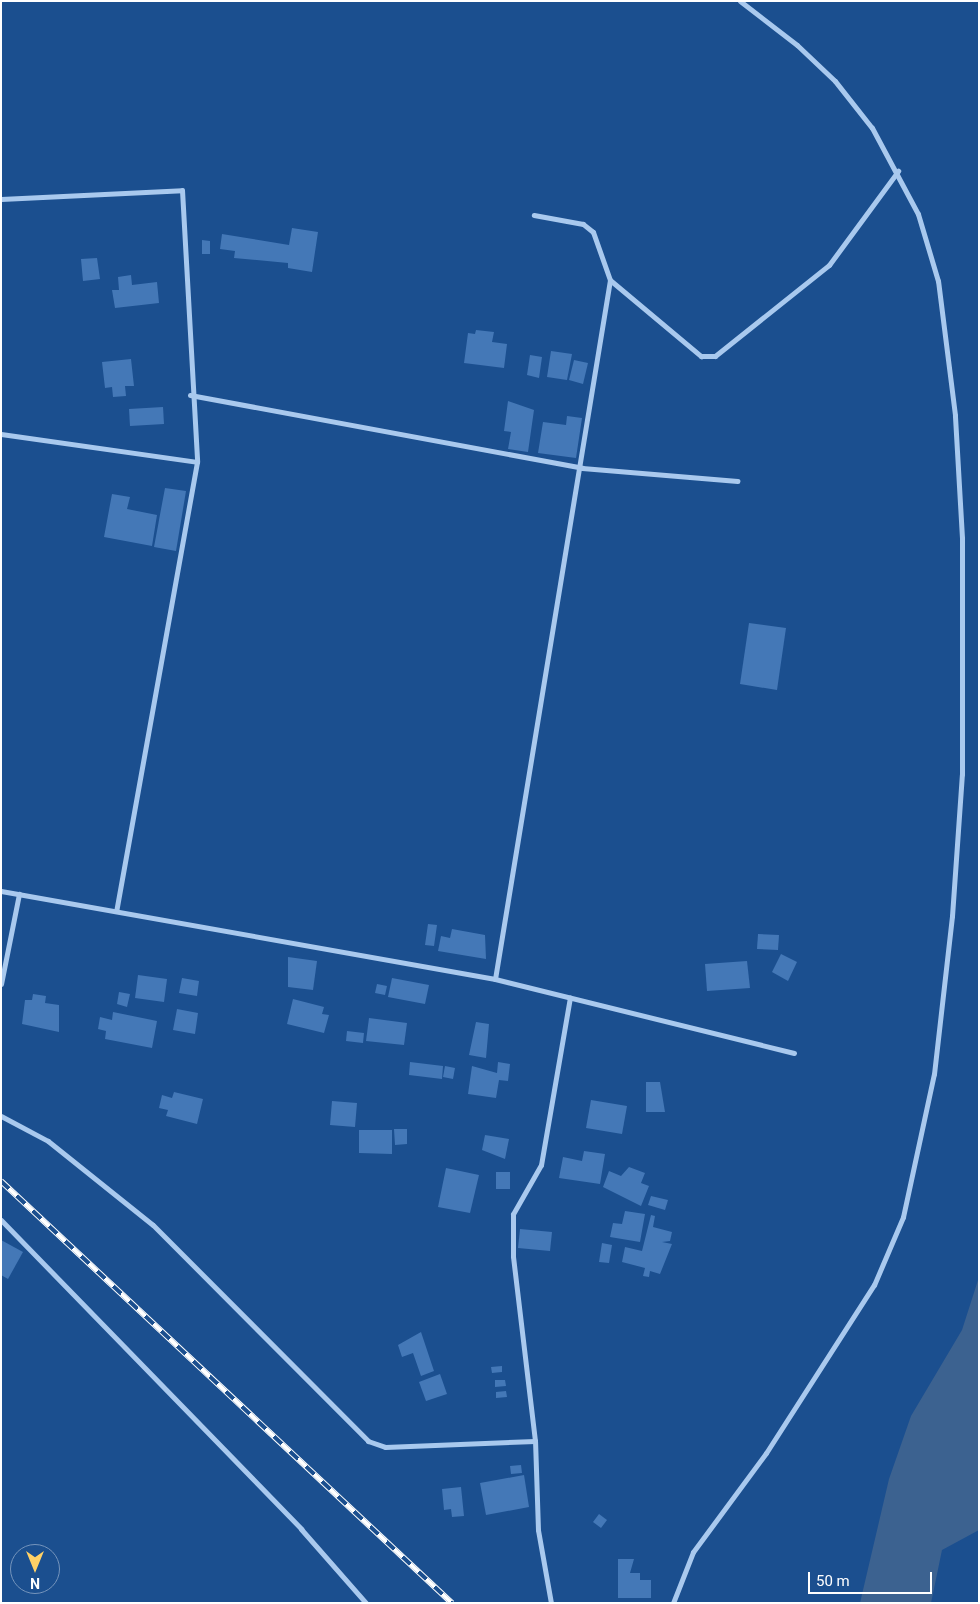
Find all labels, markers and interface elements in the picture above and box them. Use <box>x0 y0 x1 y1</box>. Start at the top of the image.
north arrow <box>10 1544 60 1594</box>
scale bar <box>810 1562 934 1594</box>
text: 50 m <box>816 1572 850 1590</box>
text: N <box>30 1575 40 1591</box>

